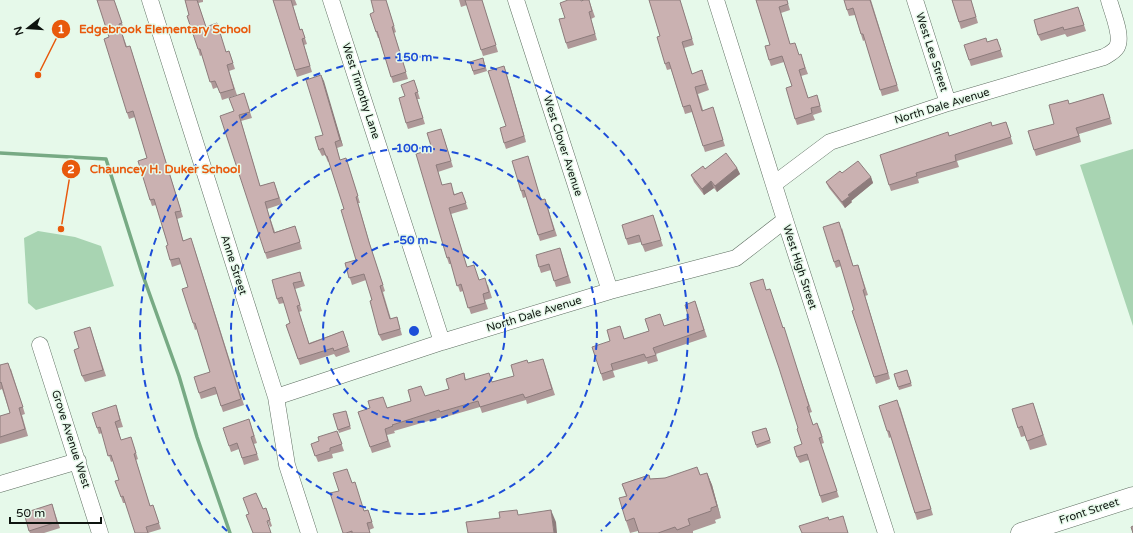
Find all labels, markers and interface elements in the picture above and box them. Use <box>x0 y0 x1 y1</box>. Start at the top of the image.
north arrow <box>8 8 48 48</box>
street label: West Lee Street <box>913 11 951 93</box>
callout: Edgebrook Elementary School <box>51 17 259 41</box>
text: 1 <box>57 22 65 36</box>
text: Edgebrook Elementary School <box>79 22 251 37</box>
text: N <box>11 25 26 37</box>
street label: West Timothy Lane <box>339 41 383 141</box>
text: 150 m <box>396 50 432 64</box>
street label: North Dale Avenue <box>893 85 991 127</box>
street label: West Clover Avenue <box>541 94 585 198</box>
text: 100 m <box>396 141 432 155</box>
callout: Chauncey H. Duker School <box>61 157 248 181</box>
text: 2 <box>67 162 75 176</box>
text: Chauncey H. Duker School <box>90 162 240 177</box>
street label: West High Street <box>780 223 820 311</box>
street label: Anne Street <box>218 233 250 297</box>
text: 50 m <box>399 233 429 247</box>
street label: North Dale Avenue <box>485 293 583 335</box>
centre of rings <box>407 324 421 338</box>
street label: Grove Avenue West <box>49 388 93 490</box>
street label: Front Street <box>1057 495 1121 527</box>
scale bar <box>10 499 101 525</box>
text: 50 m <box>16 506 45 520</box>

